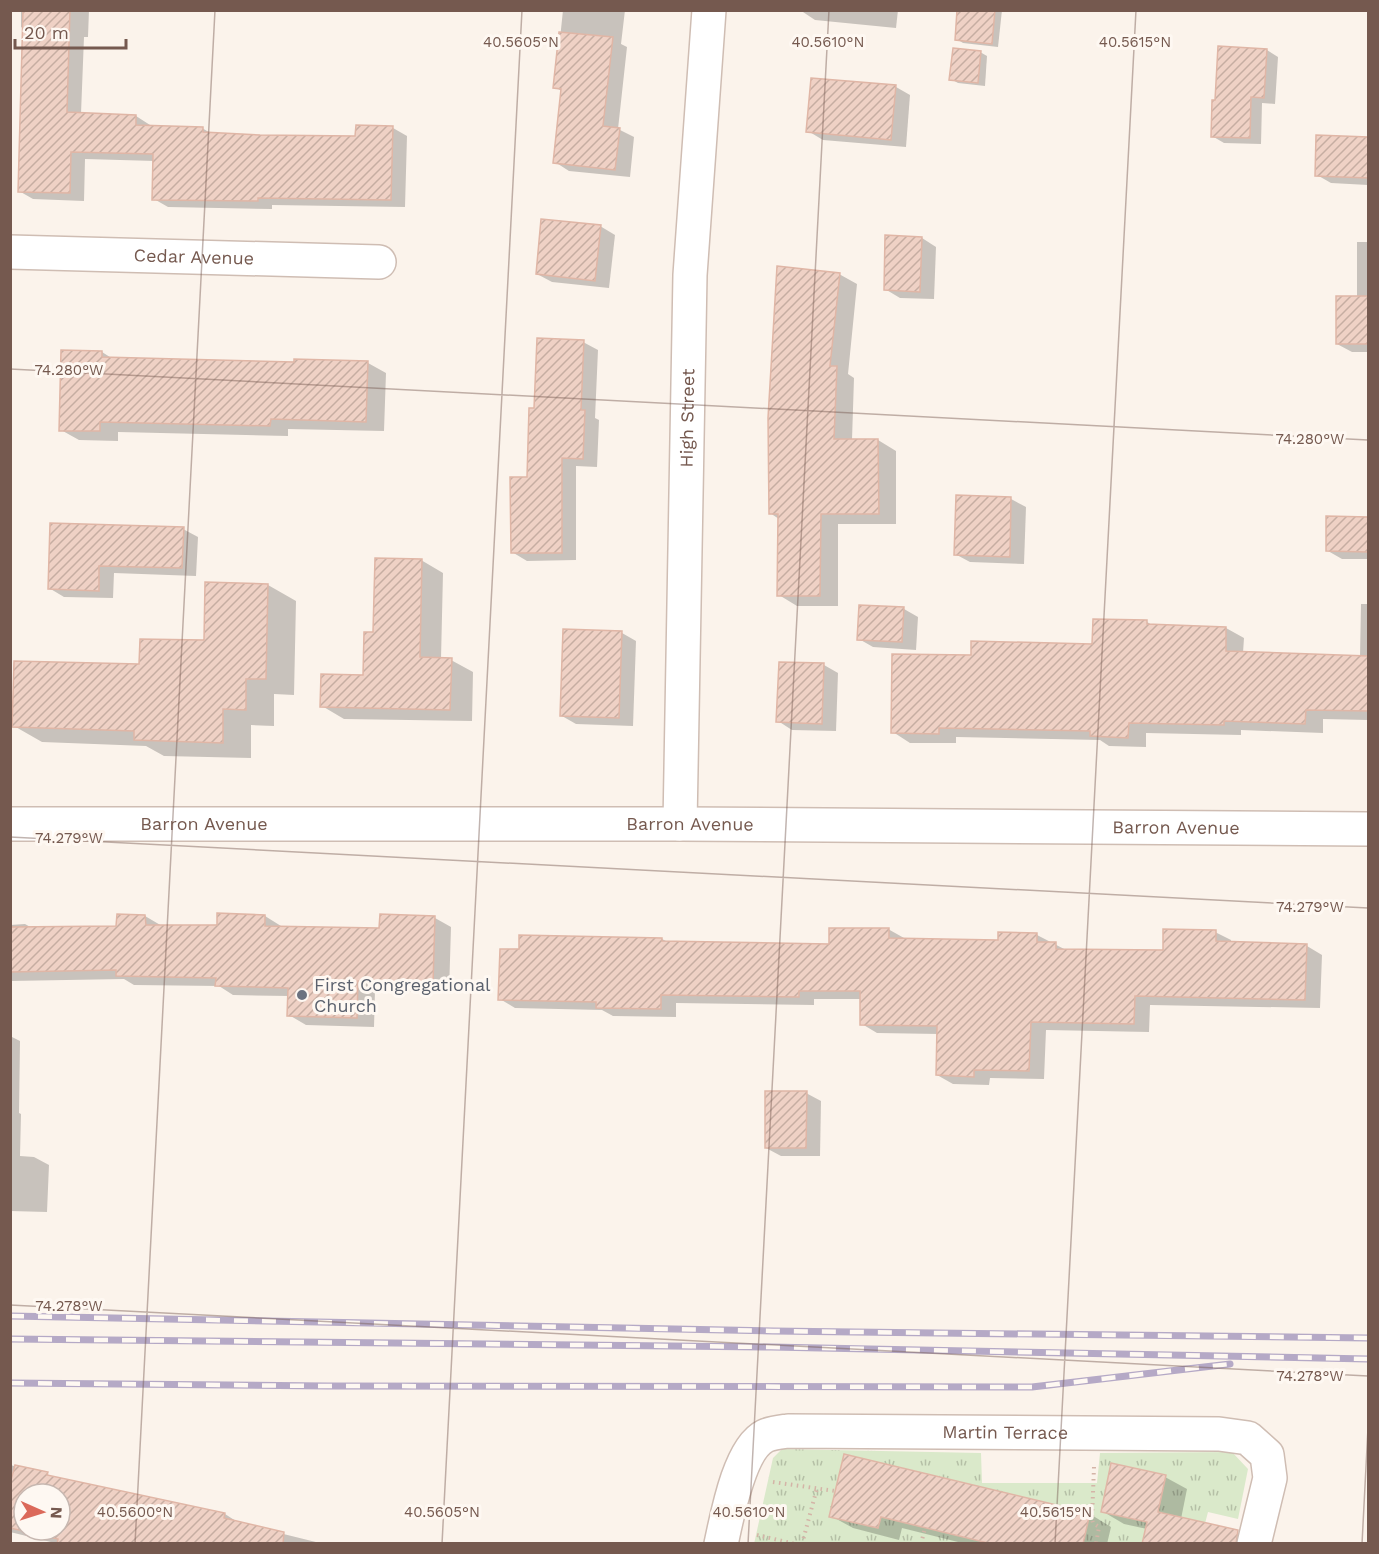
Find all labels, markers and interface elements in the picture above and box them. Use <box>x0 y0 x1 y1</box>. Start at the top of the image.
scale bar <box>15 12 126 50</box>
text: 20 m <box>24 22 69 43</box>
text: 40.5605°N <box>483 33 559 51</box>
text: 40.5610°N <box>791 33 865 51</box>
text: 40.5615°N <box>1099 33 1171 51</box>
street label: Cedar Avenue <box>134 244 254 269</box>
text: 74.280°W <box>34 361 104 379</box>
street label: High Street <box>675 368 698 468</box>
text: 74.280°W <box>1275 430 1345 448</box>
street label: Barron Avenue <box>140 813 268 834</box>
street label: Barron Avenue <box>626 813 754 835</box>
street label: Barron Avenue <box>1112 816 1240 838</box>
text: 74.279°W <box>35 829 103 847</box>
text: 74.279°W <box>1276 898 1344 916</box>
place label: First Congregational Church <box>314 974 491 1016</box>
marker: First Congregational Church <box>295 988 309 1002</box>
text: 74.278°W <box>35 1297 103 1315</box>
text: 74.278°W <box>1276 1367 1344 1385</box>
street label: Martin Terrace <box>942 1421 1068 1443</box>
north arrow <box>12 1482 72 1542</box>
text: 40.5600°N <box>97 1503 173 1521</box>
text: 40.5605°N <box>404 1503 480 1521</box>
text: 40.5610°N <box>712 1503 786 1521</box>
text: 40.5615°N <box>1020 1503 1092 1521</box>
text: N <box>47 1506 66 1519</box>

